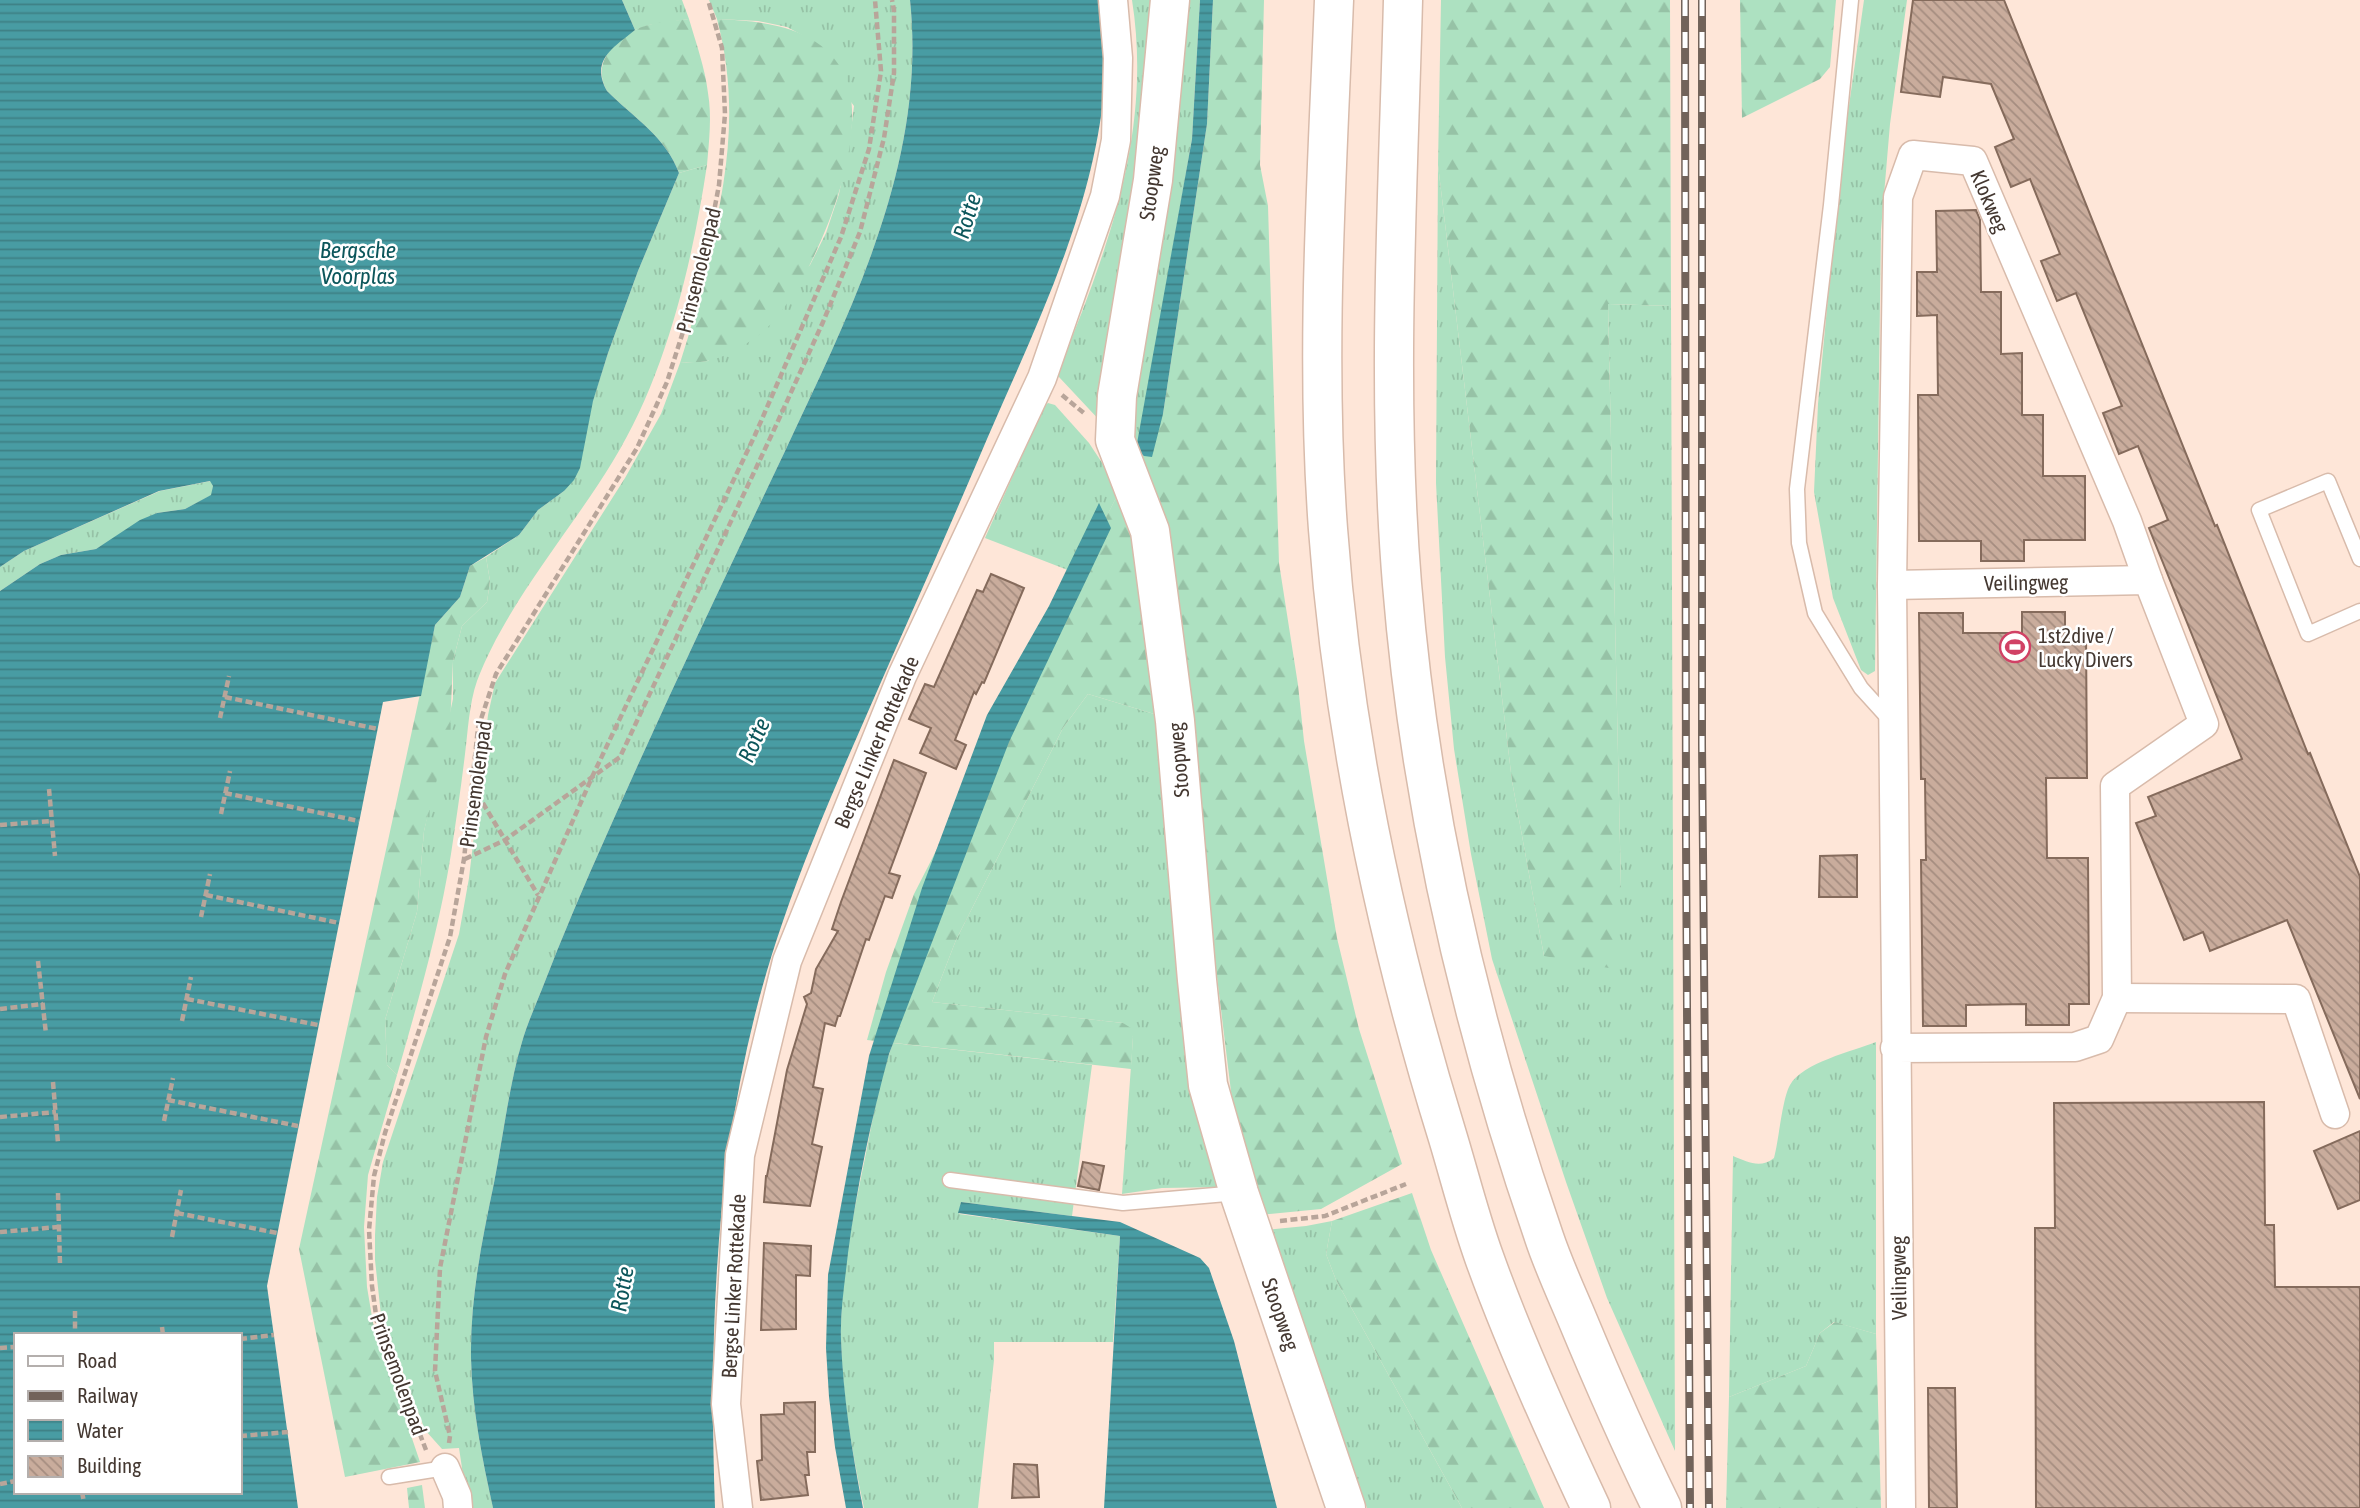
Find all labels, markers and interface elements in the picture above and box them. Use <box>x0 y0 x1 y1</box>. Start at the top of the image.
street label: Stoopweg <box>1134 144 1168 222</box>
street label: Klokweg <box>1966 166 2014 236</box>
water label: Rotte <box>948 190 986 242</box>
street label: Prinsemolenpad <box>671 205 725 335</box>
water label: Bergsche Voorplas <box>320 237 396 289</box>
street label: Veilingweg <box>1984 569 2068 595</box>
place label: 1st2dive / Lucky Divers <box>2038 623 2133 671</box>
sports icon: 1st2dive / Lucky Divers <box>1998 630 2032 664</box>
street label: Bergse Linker Rottekade <box>829 652 923 832</box>
water label: Rotte <box>733 714 775 766</box>
street label: Prinsemolenpad <box>454 719 496 849</box>
street label: Stoopweg <box>1163 722 1193 798</box>
street label: Bergse Linker Rottekade <box>716 1193 750 1379</box>
street label: Veilingweg <box>1885 1236 1911 1320</box>
water label: Rotte <box>605 1264 639 1314</box>
street label: Stoopweg <box>1257 1275 1305 1353</box>
street label: Prinsemolenpad <box>366 1310 432 1438</box>
legend <box>14 1333 242 1494</box>
text: Road <box>77 1348 117 1372</box>
text: Railway <box>77 1383 139 1407</box>
text: Water <box>77 1418 124 1442</box>
text: Building <box>77 1453 141 1477</box>

